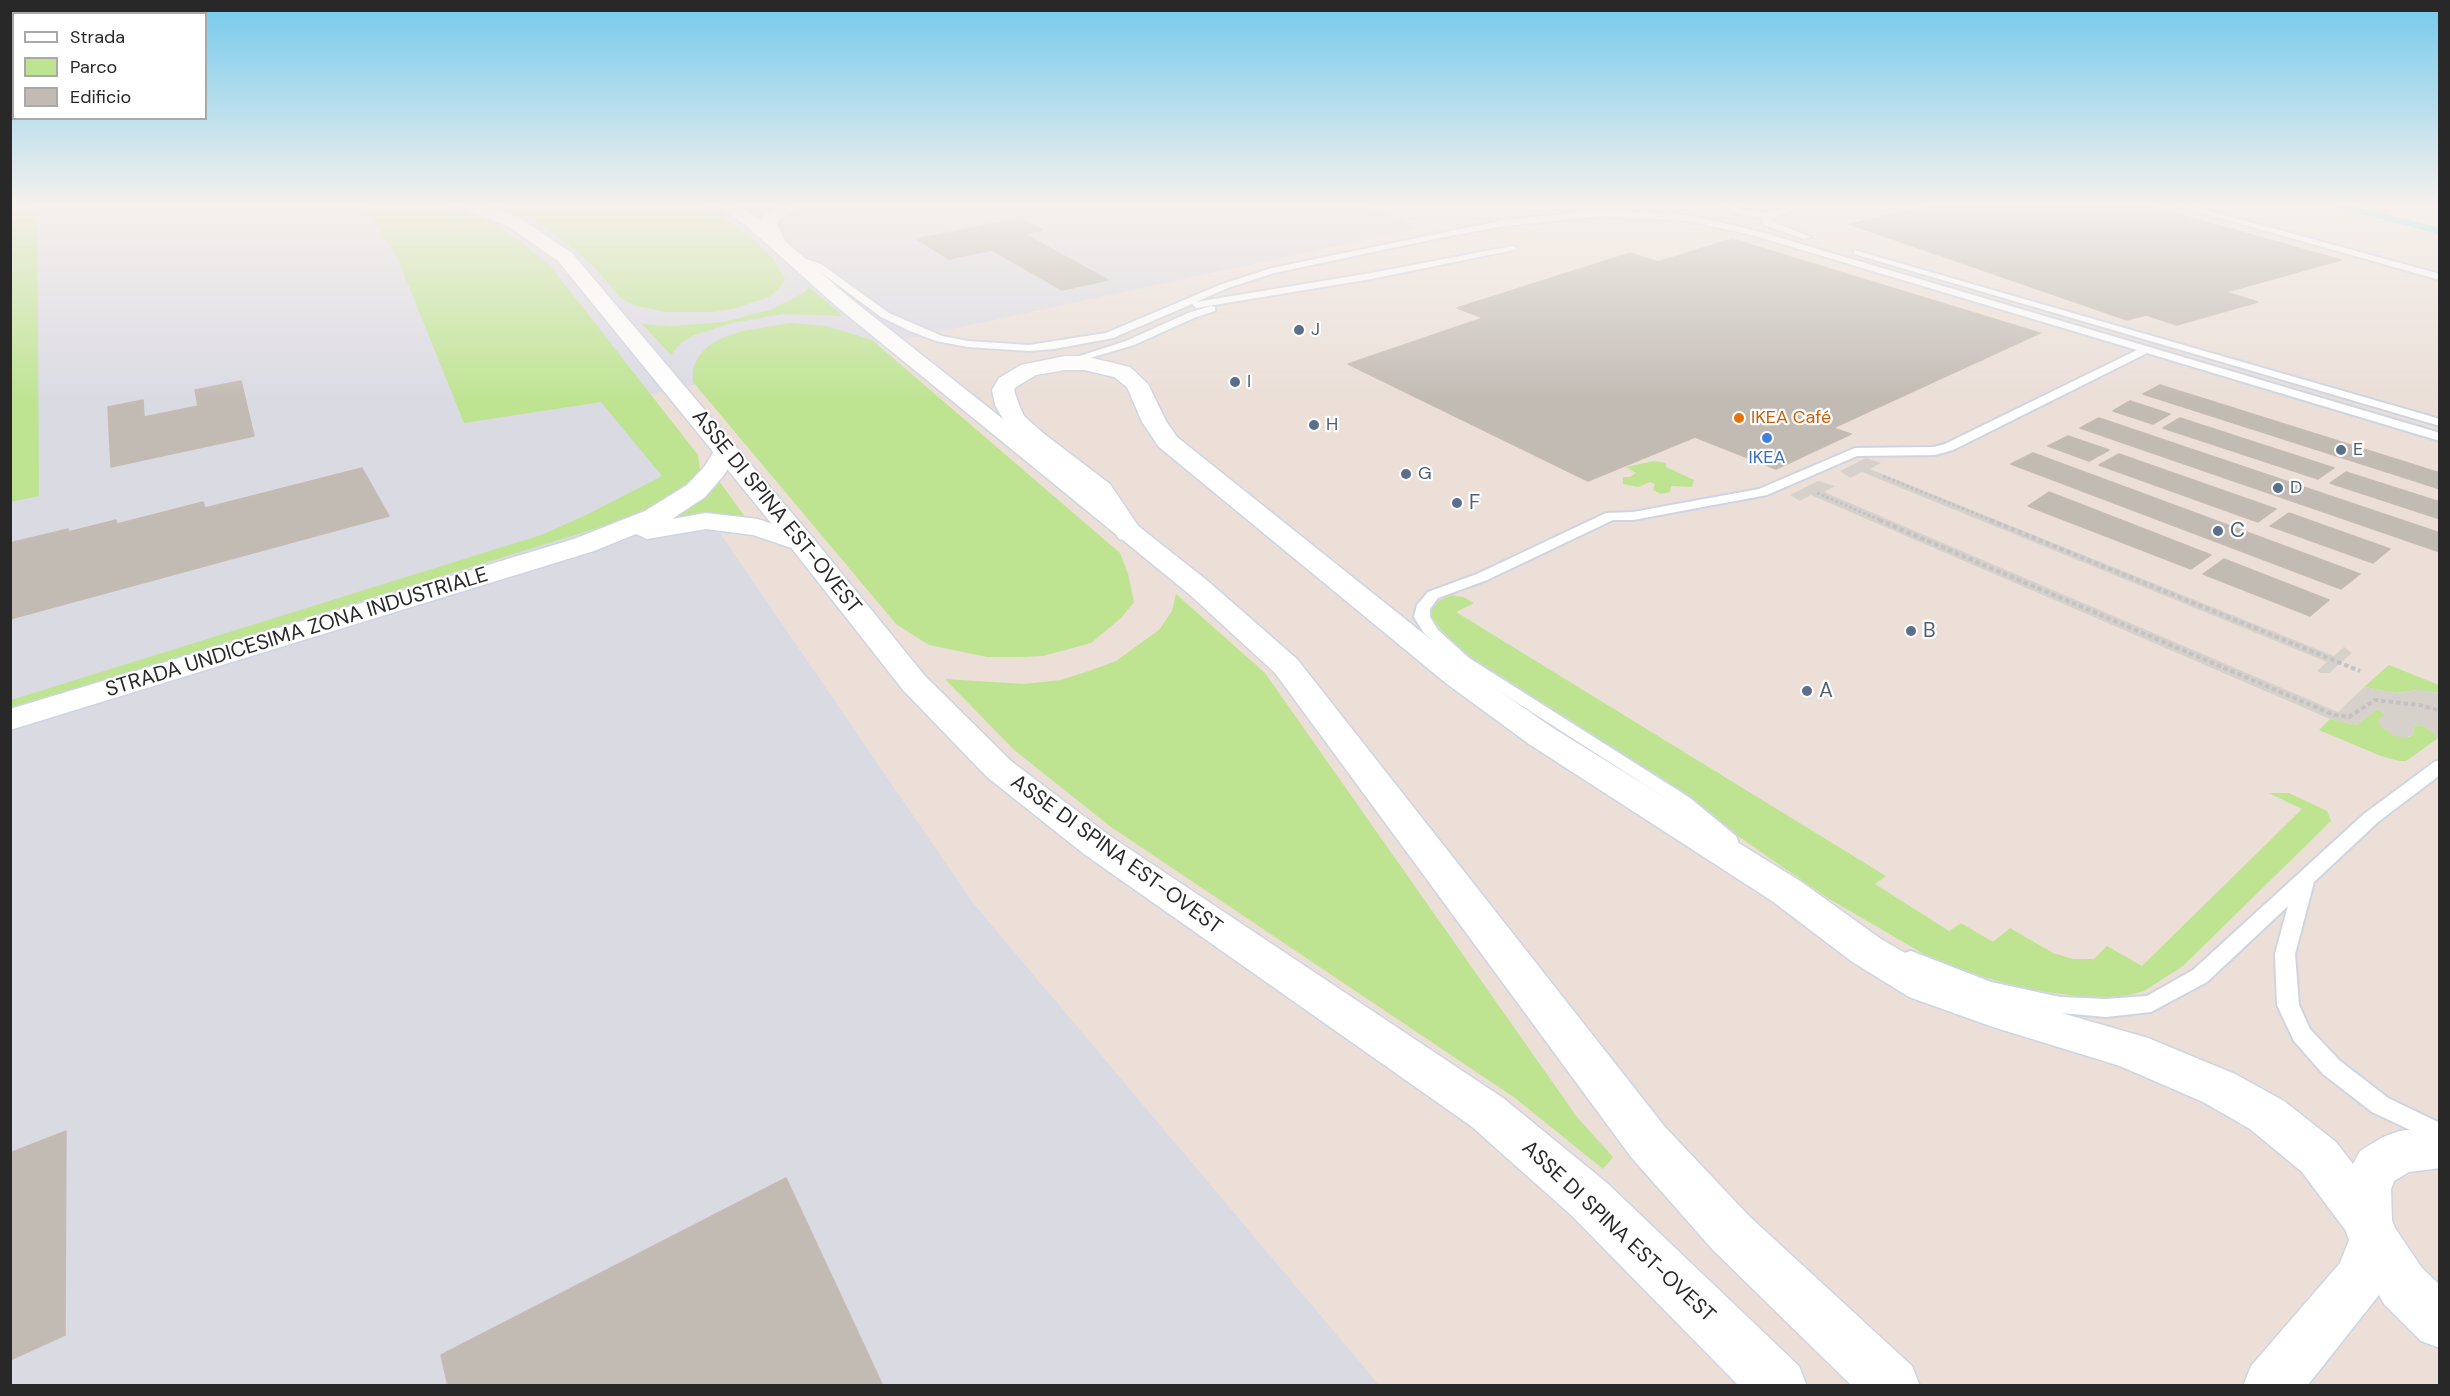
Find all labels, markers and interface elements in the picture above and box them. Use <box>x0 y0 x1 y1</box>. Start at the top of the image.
legend <box>12 12 207 120</box>
text: Strada <box>70 25 125 49</box>
text: Parco <box>70 55 117 79</box>
text: Edificio <box>70 85 131 109</box>
place label: J <box>1311 319 1320 341</box>
marker: J <box>1292 323 1306 337</box>
place label: I <box>1247 371 1251 393</box>
marker: I <box>1228 375 1242 389</box>
street label: ASSE DI SPINA EST-OVEST <box>686 405 866 619</box>
place label: IKEA Café <box>1751 407 1831 429</box>
marker: IKEA Café <box>1732 411 1746 425</box>
place label: H <box>1326 414 1338 436</box>
marker: H <box>1307 418 1321 432</box>
marker: IKEA <box>1760 431 1774 445</box>
place label: E <box>2353 439 2363 461</box>
marker: E <box>2334 443 2348 457</box>
place label: IKEA <box>1749 447 1785 469</box>
place label: G <box>1418 463 1432 485</box>
marker: G <box>1399 467 1413 481</box>
place label: D <box>2290 477 2302 499</box>
marker: D <box>2271 481 2285 495</box>
place label: F <box>1469 490 1480 516</box>
marker: F <box>1450 496 1464 510</box>
place label: C <box>2230 518 2245 544</box>
marker: C <box>2211 524 2225 538</box>
street label: STRADA UNDICESIMA ZONA INDUSTRIALE <box>103 563 491 703</box>
place label: B <box>1923 618 1936 644</box>
marker: B <box>1904 624 1918 638</box>
place label: A <box>1819 678 1833 704</box>
marker: A <box>1800 684 1814 698</box>
street label: ASSE DI SPINA EST-OVEST <box>1005 770 1227 940</box>
street label: ASSE DI SPINA EST-OVEST <box>1516 1136 1720 1328</box>

